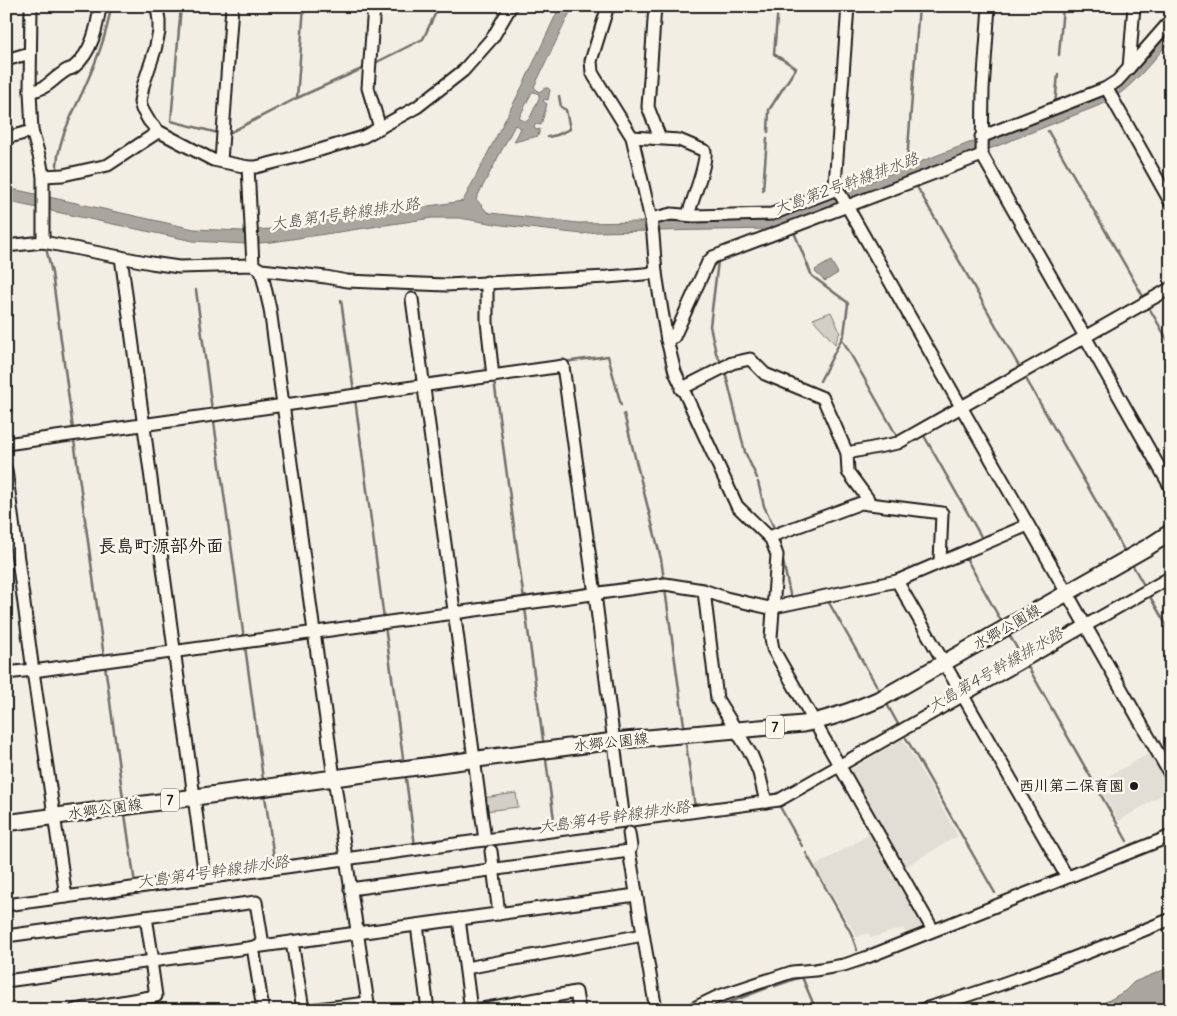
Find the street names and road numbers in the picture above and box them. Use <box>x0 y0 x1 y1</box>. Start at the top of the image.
street label: 水郷公園線 <box>970 600 1044 654</box>
road number: 7 <box>766 716 784 739</box>
street label: 水郷公園線 <box>573 728 649 755</box>
road number: 7 <box>161 788 179 812</box>
street label: 水郷公園線 <box>66 794 143 823</box>

